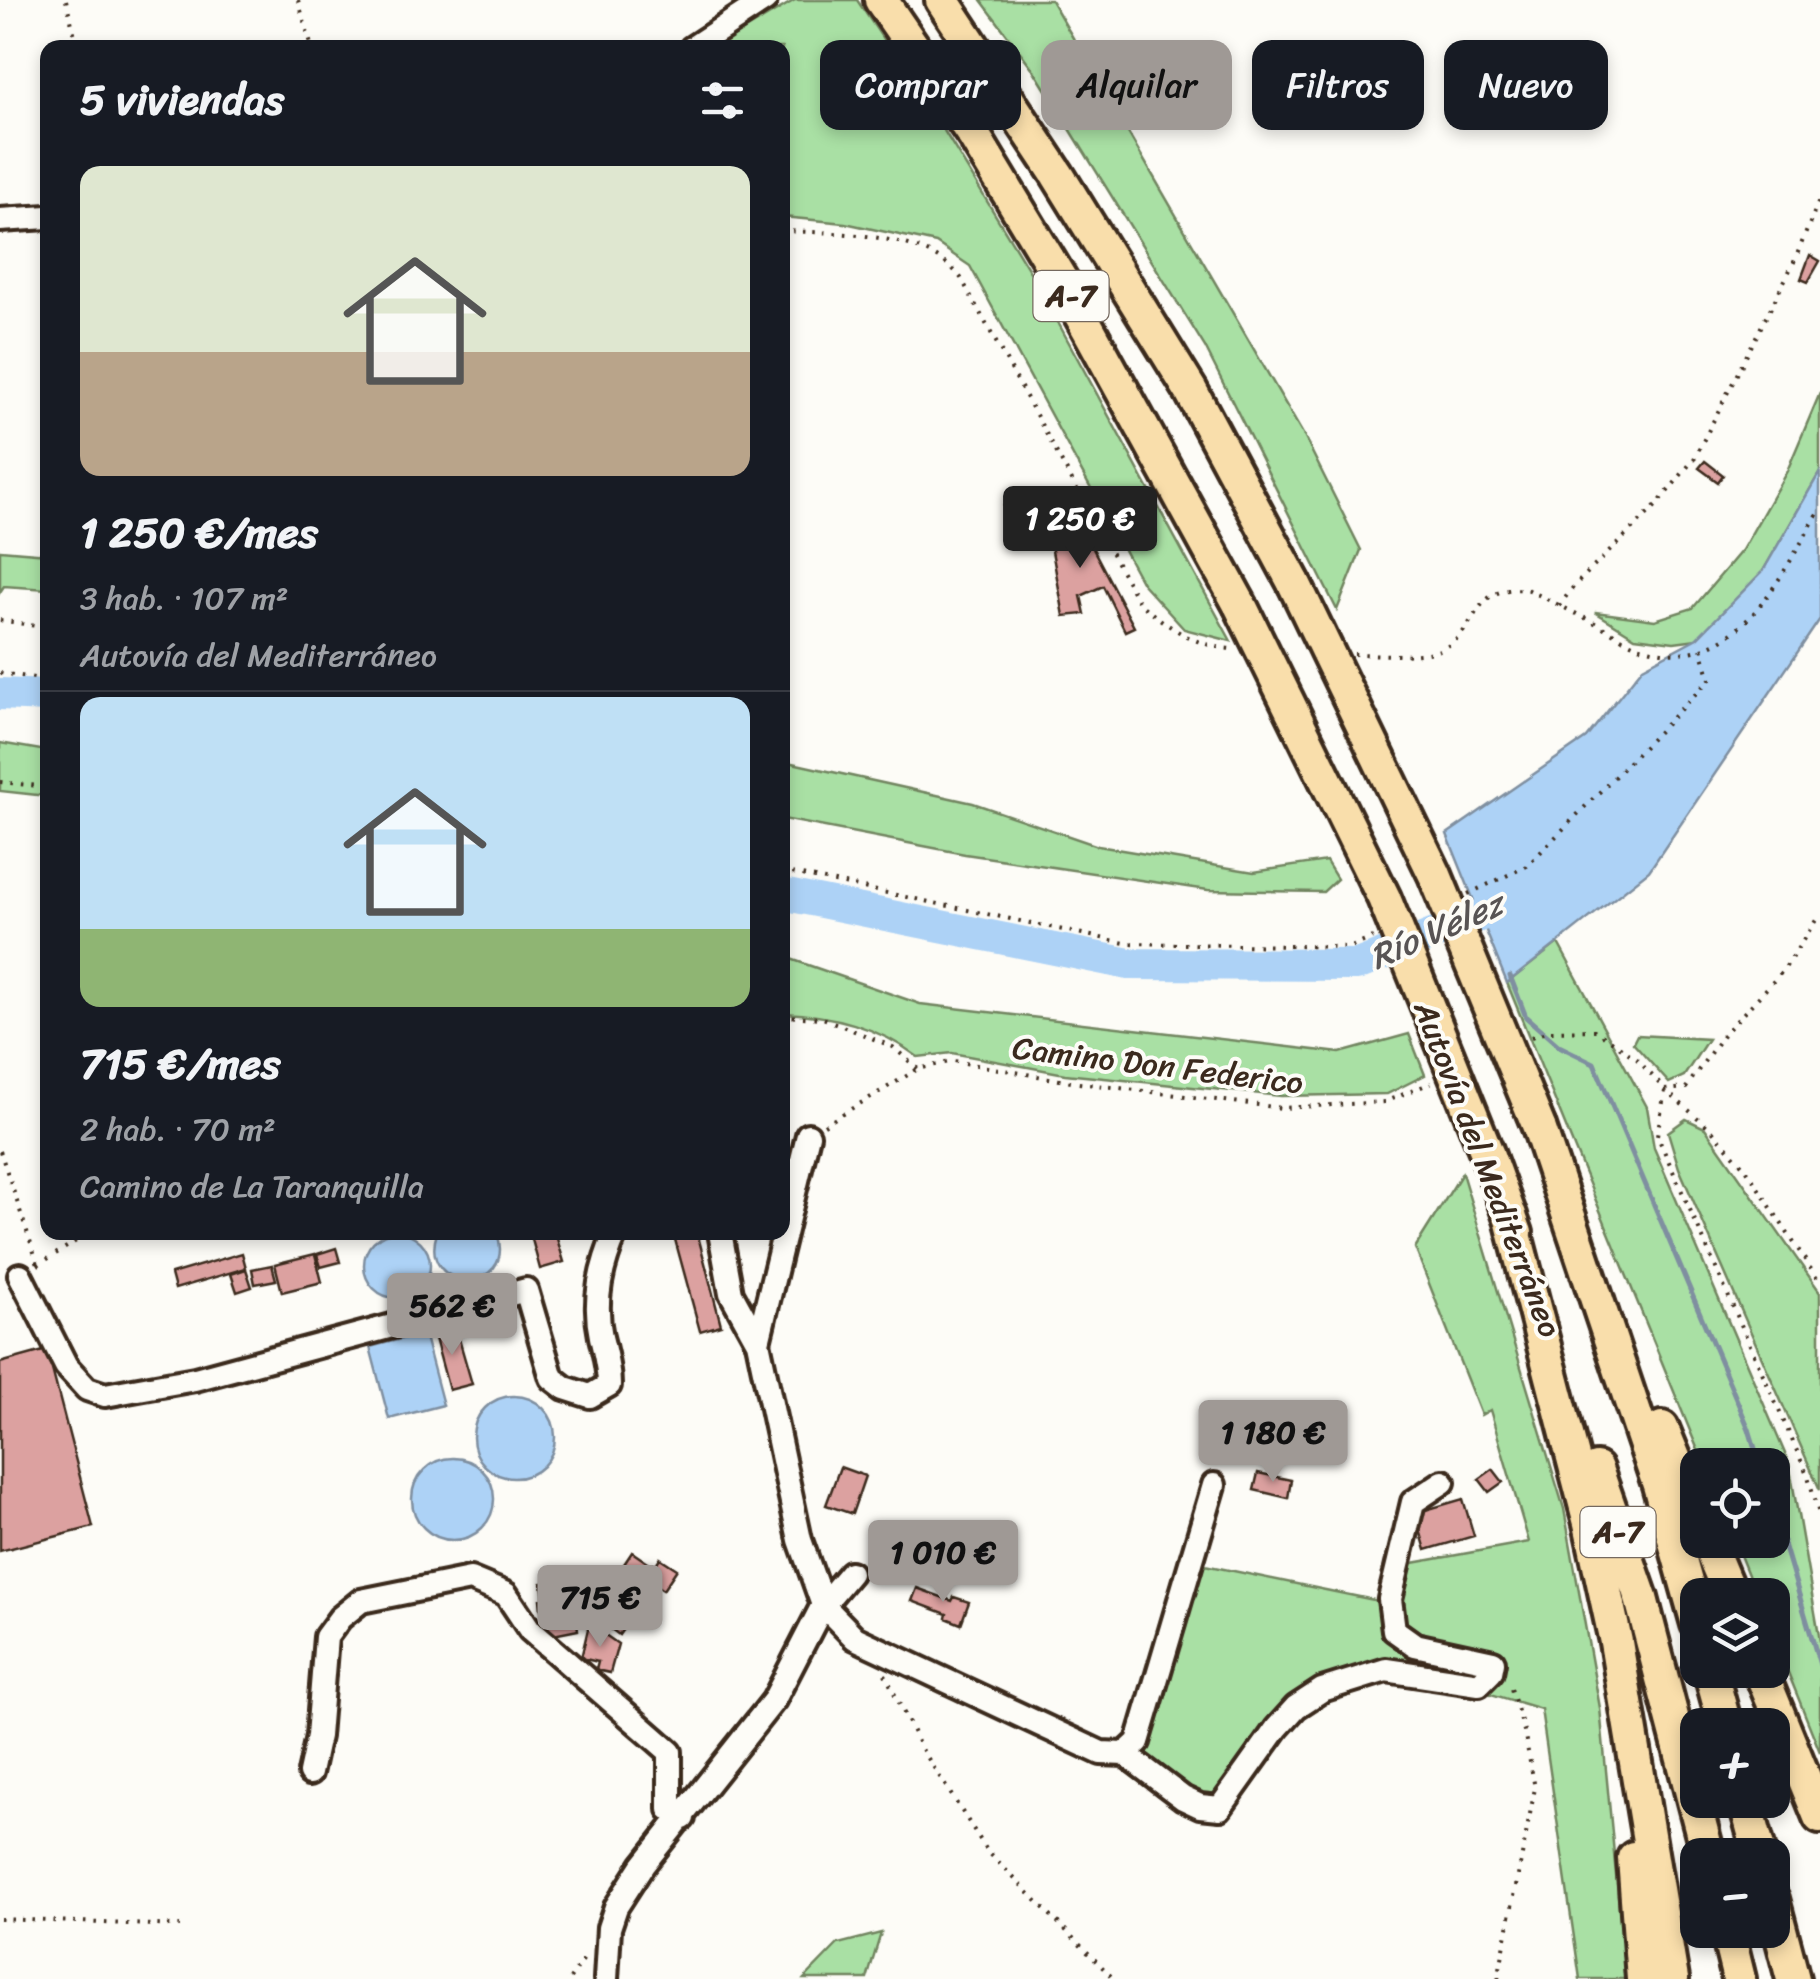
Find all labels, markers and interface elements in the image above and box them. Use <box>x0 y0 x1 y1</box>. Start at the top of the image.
chip: Comprar <box>820 40 1021 130</box>
chip: Alquilar <box>1041 40 1232 130</box>
chip: Filtros <box>1252 40 1424 130</box>
chip: Nuevo <box>1444 40 1608 130</box>
text: 5 viviendas <box>80 63 284 137</box>
icon: filters <box>695 73 750 128</box>
icon: home <box>325 231 505 411</box>
road number: A-7 <box>1034 271 1108 321</box>
pin: 1 250 € <box>988 486 1172 571</box>
text: 1 250 € <box>1025 490 1135 547</box>
text: 1 250 €/mes <box>80 496 318 570</box>
text: 3 hab. · 107 m² <box>80 570 288 627</box>
text: Autovía del Mediterráneo <box>80 627 437 684</box>
icon: home <box>325 762 505 942</box>
water label: Río Vélez <box>1359 871 1518 987</box>
street label: Autovía del Mediterráneo <box>1397 991 1578 1346</box>
street label: Camino Don Federico <box>1009 1019 1306 1112</box>
text: 715 €/mes <box>80 1027 280 1101</box>
text: 2 hab. · 70 m² <box>80 1101 276 1158</box>
text: Camino de La Taranquilla <box>80 1158 424 1215</box>
pin: 562 € <box>382 1273 522 1358</box>
text: 562 € <box>409 1277 495 1334</box>
pin: 1 180 € <box>1181 1400 1365 1485</box>
text: 1 180 € <box>1221 1404 1325 1461</box>
map controls <box>1680 1448 1790 1948</box>
button: locate <box>1680 1448 1790 1558</box>
road number: A-7 <box>1580 1507 1656 1557</box>
pin: 1 010 € <box>851 1520 1035 1605</box>
text: 1 010 € <box>890 1524 996 1581</box>
pin: 715 € <box>530 1565 670 1650</box>
text: 715 € <box>559 1569 641 1626</box>
button: layers <box>1680 1578 1790 1688</box>
button: + <box>1680 1708 1790 1818</box>
button: − <box>1680 1838 1790 1948</box>

